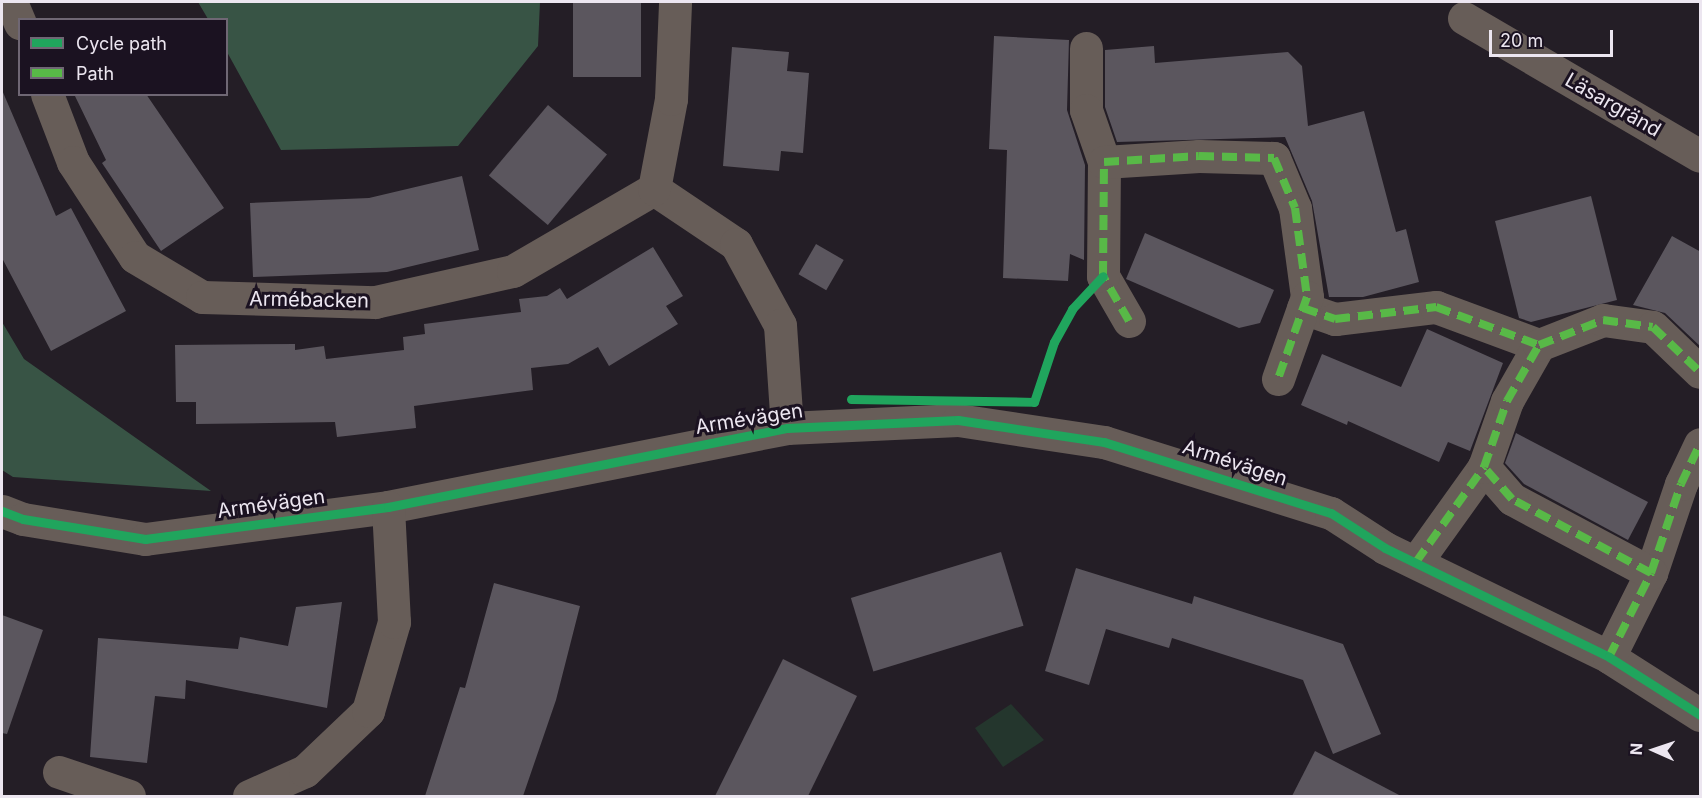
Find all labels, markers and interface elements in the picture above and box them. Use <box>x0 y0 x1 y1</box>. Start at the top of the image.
legend <box>18 18 228 96</box>
scale bar <box>1492 18 1616 56</box>
text: 20 m <box>1500 30 1543 51</box>
text: Cycle path <box>76 33 167 54</box>
text: Path <box>76 63 114 84</box>
street label: Läsargränd <box>1561 68 1665 142</box>
street label: Armébacken <box>249 287 369 313</box>
street label: Armévägen <box>694 399 804 439</box>
street label: Armévägen <box>1180 435 1290 491</box>
street label: Armévägen <box>216 485 326 523</box>
north arrow <box>1624 720 1684 780</box>
text: N <box>1626 742 1646 756</box>

